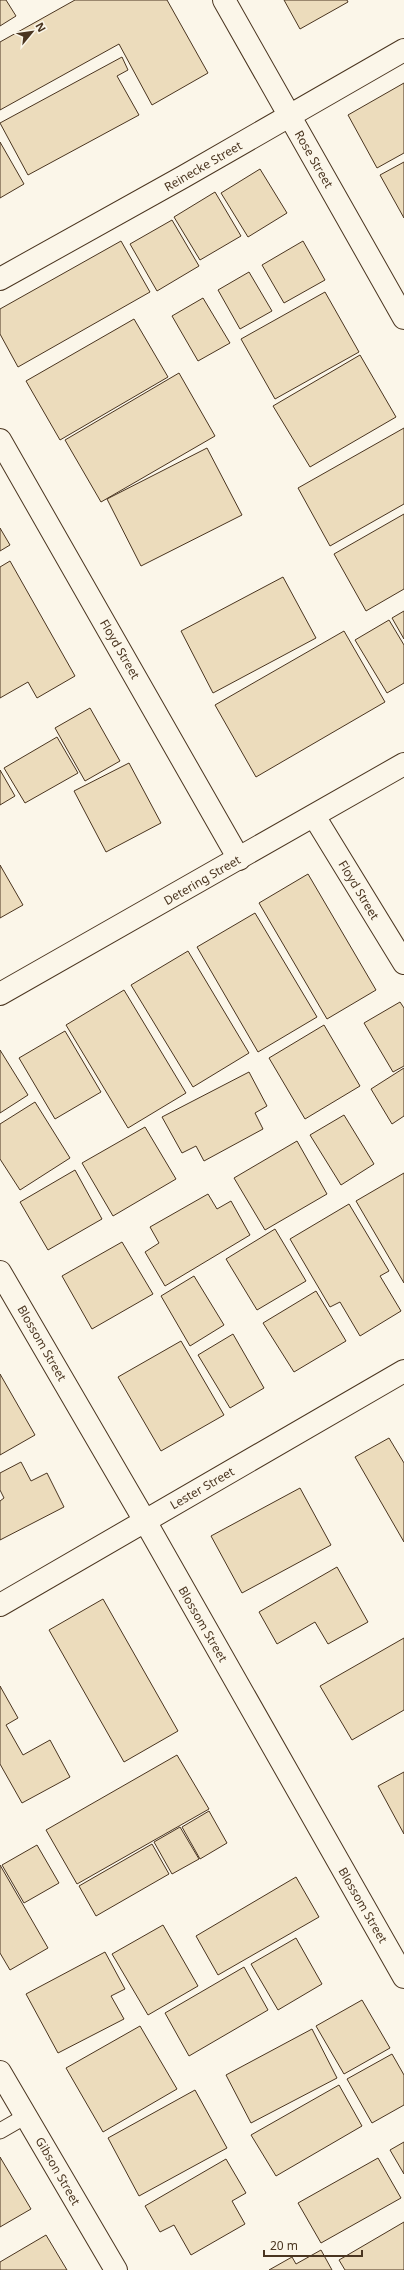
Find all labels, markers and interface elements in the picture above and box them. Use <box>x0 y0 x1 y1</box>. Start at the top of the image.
north arrow <box>12 12 52 52</box>
text: N <box>32 19 50 34</box>
street label: Rose Street <box>291 127 338 191</box>
street label: Reinecke Street <box>161 137 246 195</box>
street label: Floyd Street <box>96 616 144 683</box>
street label: Detering Street <box>160 851 244 909</box>
street label: Floyd Street <box>335 857 384 923</box>
street label: Blossom Street <box>13 1302 71 1385</box>
street label: Lester Street <box>167 1462 238 1513</box>
street label: Blossom Street <box>174 1583 232 1666</box>
street label: Blossom Street <box>334 1864 392 1947</box>
street label: Gibson Street <box>32 2134 85 2209</box>
scale bar <box>264 2232 362 2258</box>
text: 20 m <box>270 2237 298 2254</box>

